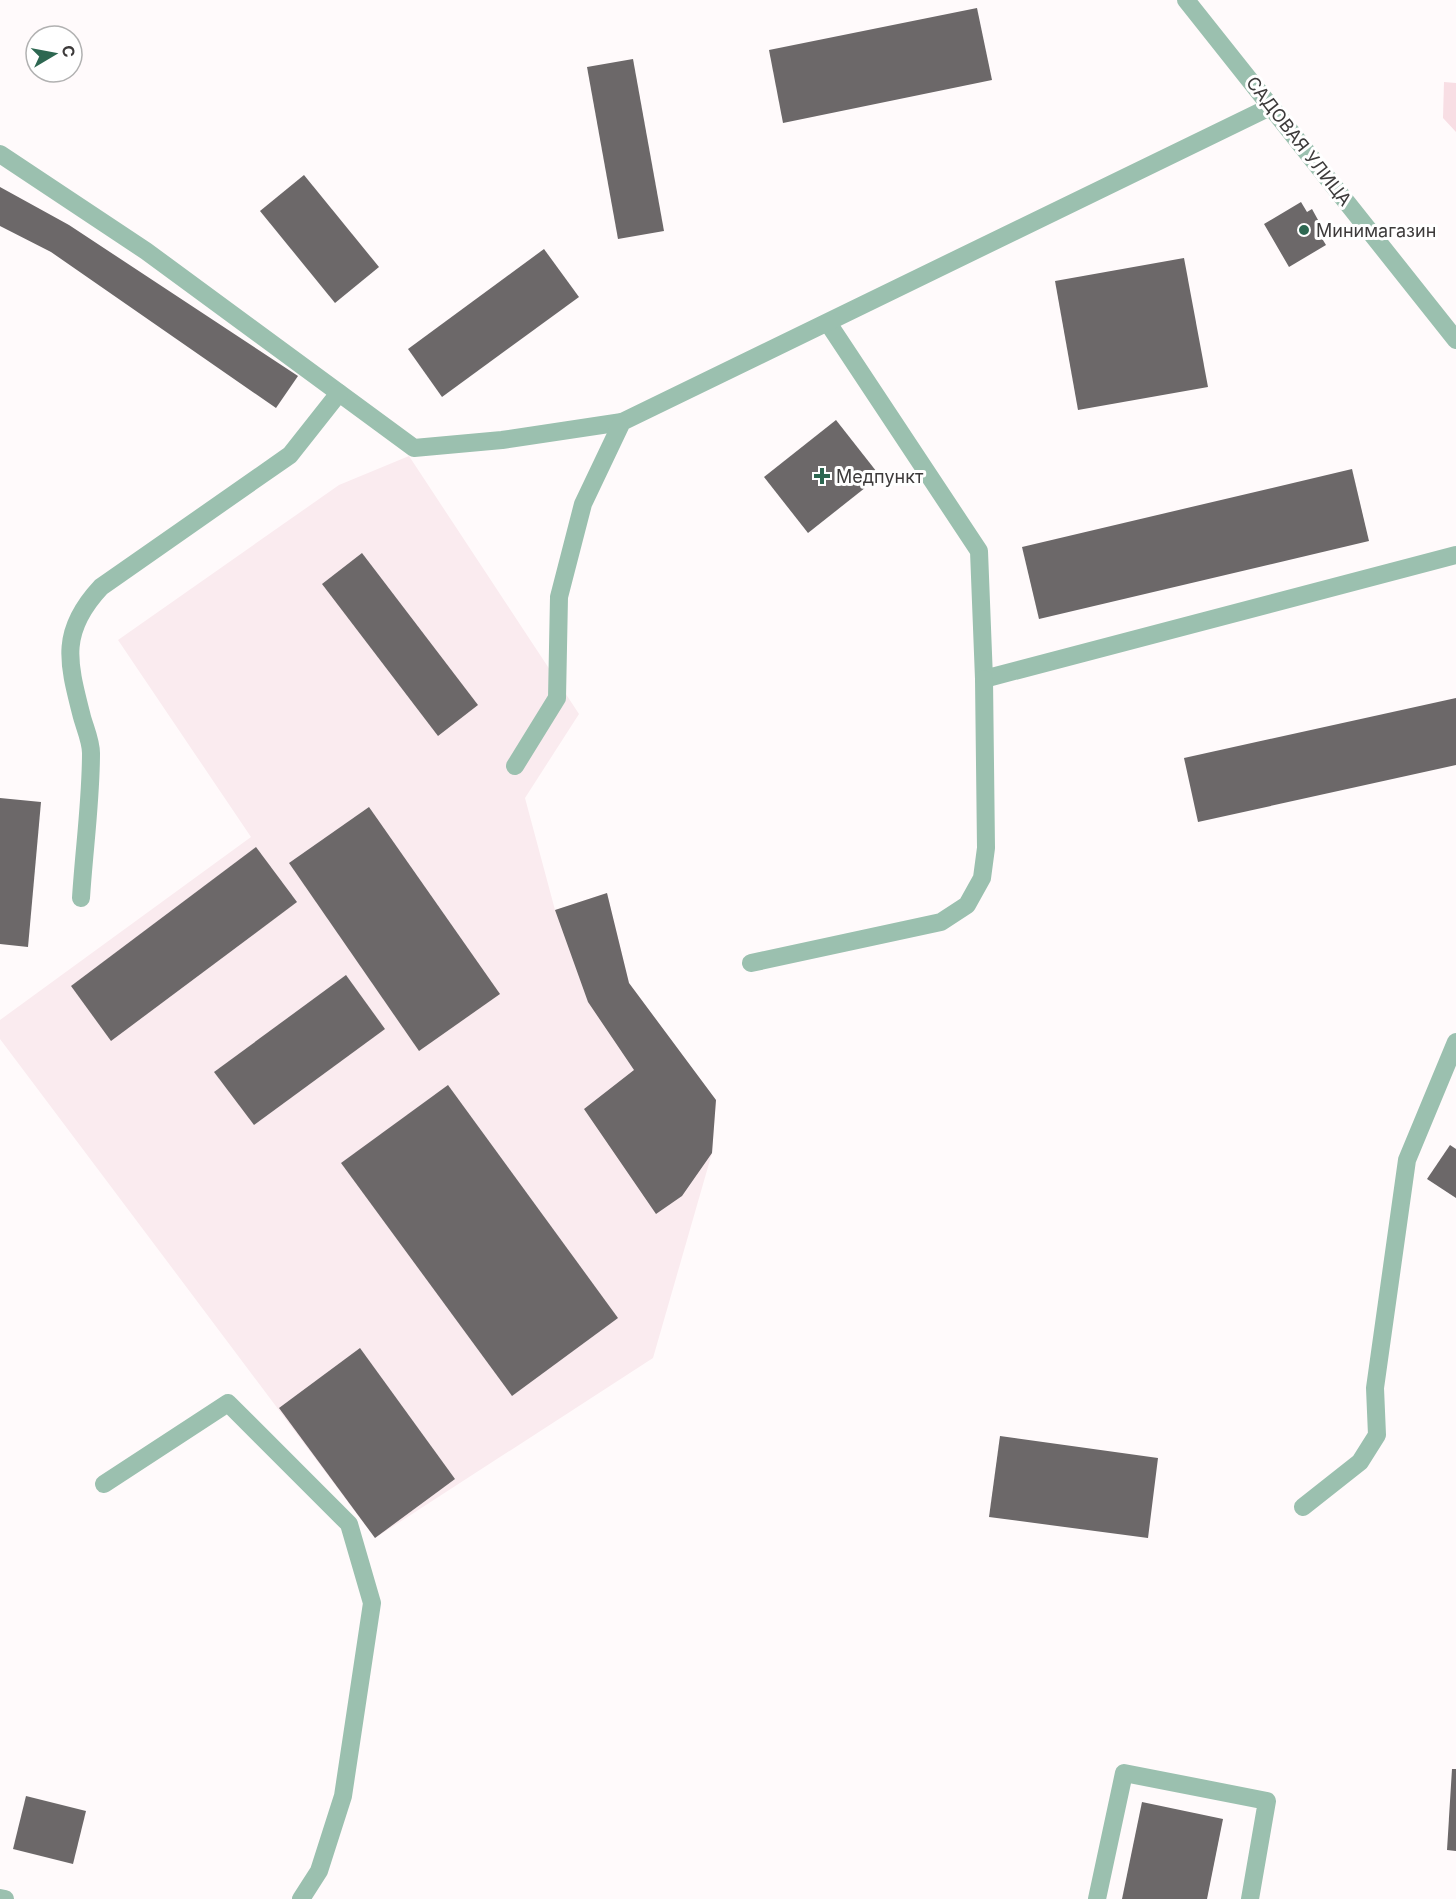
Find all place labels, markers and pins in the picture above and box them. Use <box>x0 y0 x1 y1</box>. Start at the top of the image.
place label: Минимагазин <box>1316 220 1436 241</box>
marker: Минимагазин <box>1297 223 1311 237</box>
place label: Медпункт <box>836 466 924 487</box>
marker: Медпункт <box>813 467 831 485</box>

